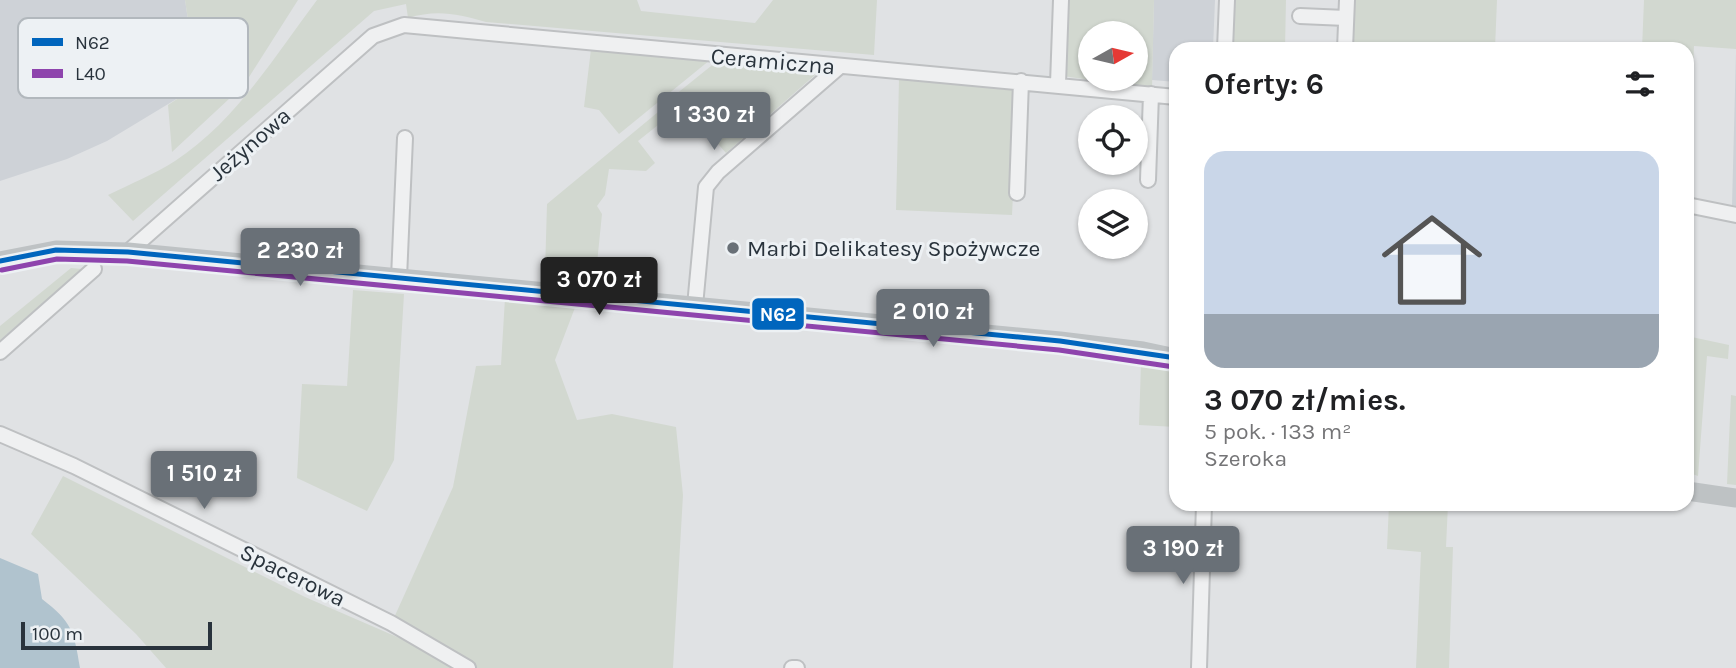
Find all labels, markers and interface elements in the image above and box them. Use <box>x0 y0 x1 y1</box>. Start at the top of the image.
legend <box>18 18 248 98</box>
north arrow <box>1078 21 1148 91</box>
map controls <box>1078 21 1148 259</box>
text: N62 <box>75 32 110 54</box>
street label: Ceramiczna <box>710 43 836 80</box>
text: L40 <box>75 63 106 85</box>
icon: filters <box>1621 65 1659 103</box>
text: Oferty: 6 <box>1204 66 1324 102</box>
pin: 1 330 zł <box>642 92 786 152</box>
text: 1 330 zł <box>673 101 755 128</box>
street label: Jeżynowa <box>204 102 296 187</box>
button: locate <box>1078 105 1148 175</box>
button: layers <box>1078 189 1148 259</box>
icon: home <box>1369 197 1495 323</box>
pin: 2 230 zł <box>228 229 372 288</box>
place label: Marbi Delikatesy Spożywcze <box>747 235 1040 262</box>
text: 2 230 zł <box>257 237 343 264</box>
marker: Marbi Delikatesy Spożywcze <box>725 240 741 256</box>
pin: 3 070 zł <box>527 258 671 317</box>
text: 3 070 zł <box>557 266 641 293</box>
pin: 2 010 zł <box>861 290 1005 349</box>
line badge: N62 <box>751 297 805 331</box>
text: 2 010 zł <box>892 298 974 325</box>
text: N62 <box>760 304 796 326</box>
text: 3 070 zł/mies. <box>1204 382 1405 418</box>
text: 5 pok. · 133 m² <box>1204 418 1352 445</box>
text: Szeroka <box>1204 445 1287 472</box>
pin: 1 510 zł <box>132 452 276 511</box>
text: 1 510 zł <box>167 460 241 487</box>
pin: 3 190 zł <box>1111 526 1255 586</box>
text: 3 190 zł <box>1142 535 1224 562</box>
street label: Spacerowa <box>236 538 350 613</box>
scale bar <box>21 619 212 651</box>
text: 100 m <box>32 623 83 645</box>

